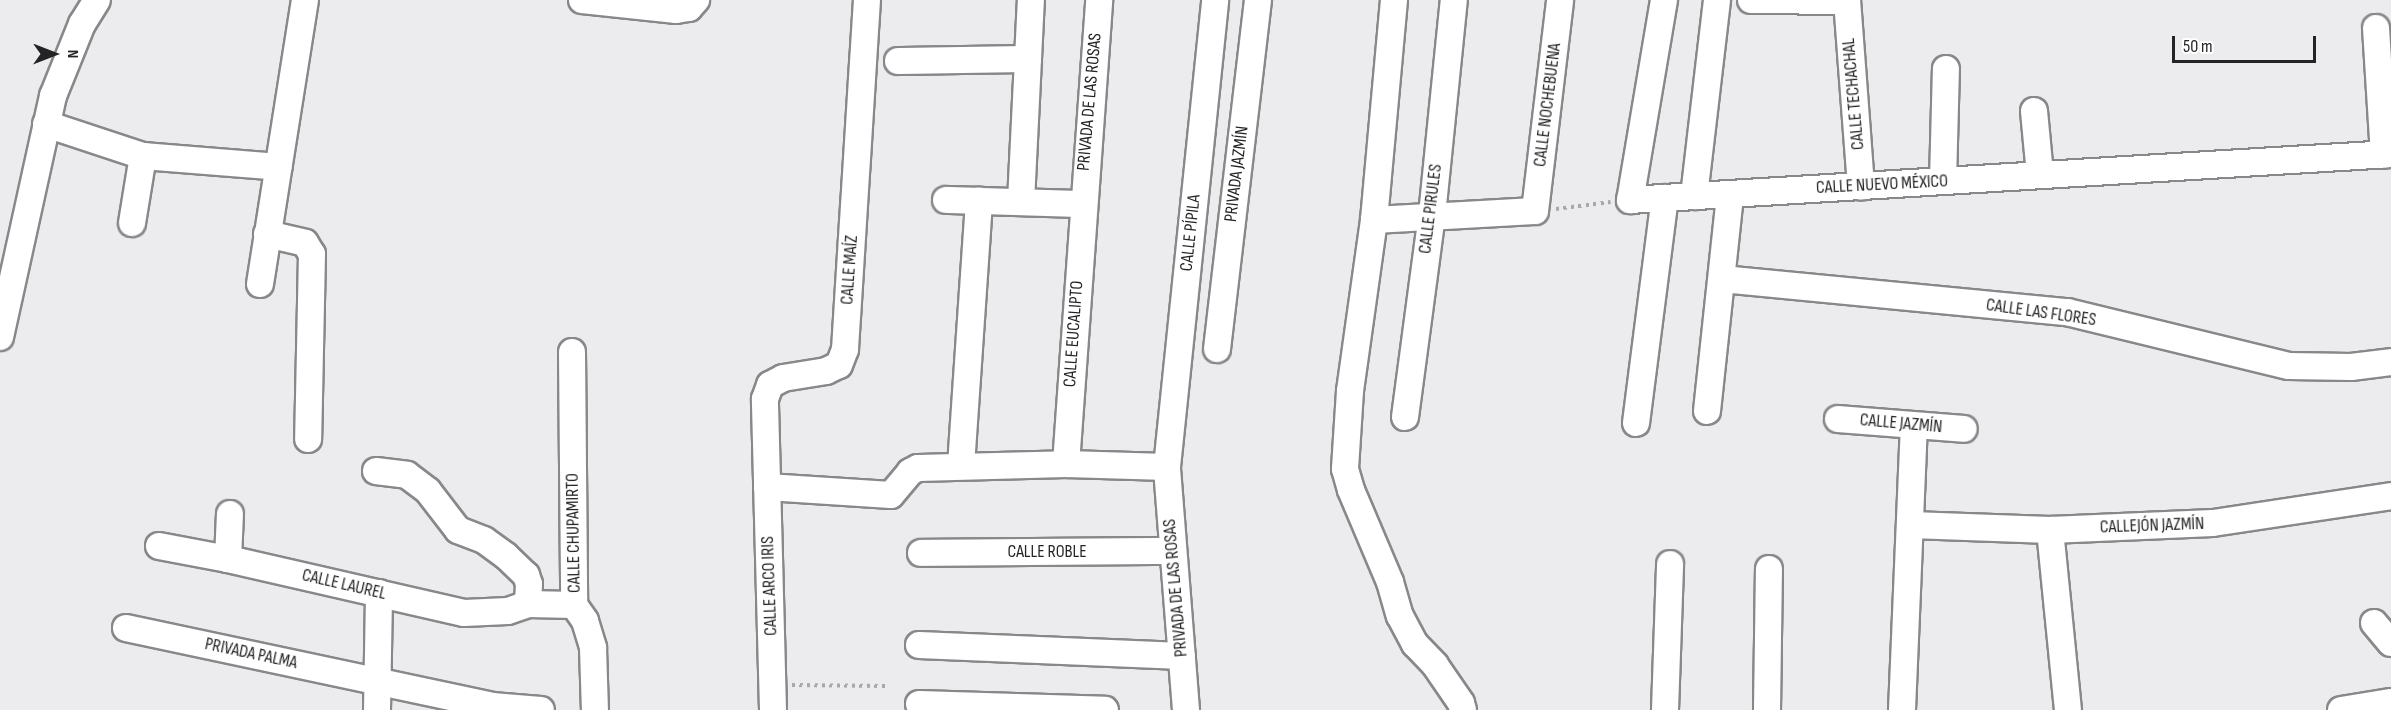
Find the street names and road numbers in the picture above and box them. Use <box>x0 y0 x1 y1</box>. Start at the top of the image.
street label: PRIVADA DE LAS ROSAS <box>1073 32 1107 172</box>
street label: CALLE TECHACHAL <box>1838 37 1870 151</box>
street label: CALLE NOCHEBUENA <box>1530 42 1566 168</box>
street label: PRIVADA JAZMÍN <box>1220 125 1254 223</box>
street label: CALLE PIRULES <box>1415 163 1447 255</box>
street label: CALLE NUEVO MÉXICO <box>1815 171 1949 199</box>
street label: CALLE PÍPILA <box>1176 194 1206 272</box>
street label: CALLE MAÍZ <box>837 235 863 305</box>
street label: CALLE EUCALIPTO <box>1060 280 1088 388</box>
street label: CALLE LAS FLORES <box>1985 295 2097 331</box>
street label: CALLE JAZMÍN <box>1859 410 1943 438</box>
street label: CALLE CHUPAMIRTO <box>562 473 586 593</box>
street label: CALLEJÓN JAZMÍN <box>2099 513 2205 539</box>
street label: PRIVADA DE LAS ROSAS <box>1159 518 1193 658</box>
street label: CALLE ARCO IRIS <box>757 536 783 636</box>
street label: CALLE ROBLE <box>1007 541 1087 563</box>
street label: CALLE LAUREL <box>300 565 388 605</box>
street label: PRIVADA PALMA <box>203 634 299 674</box>

